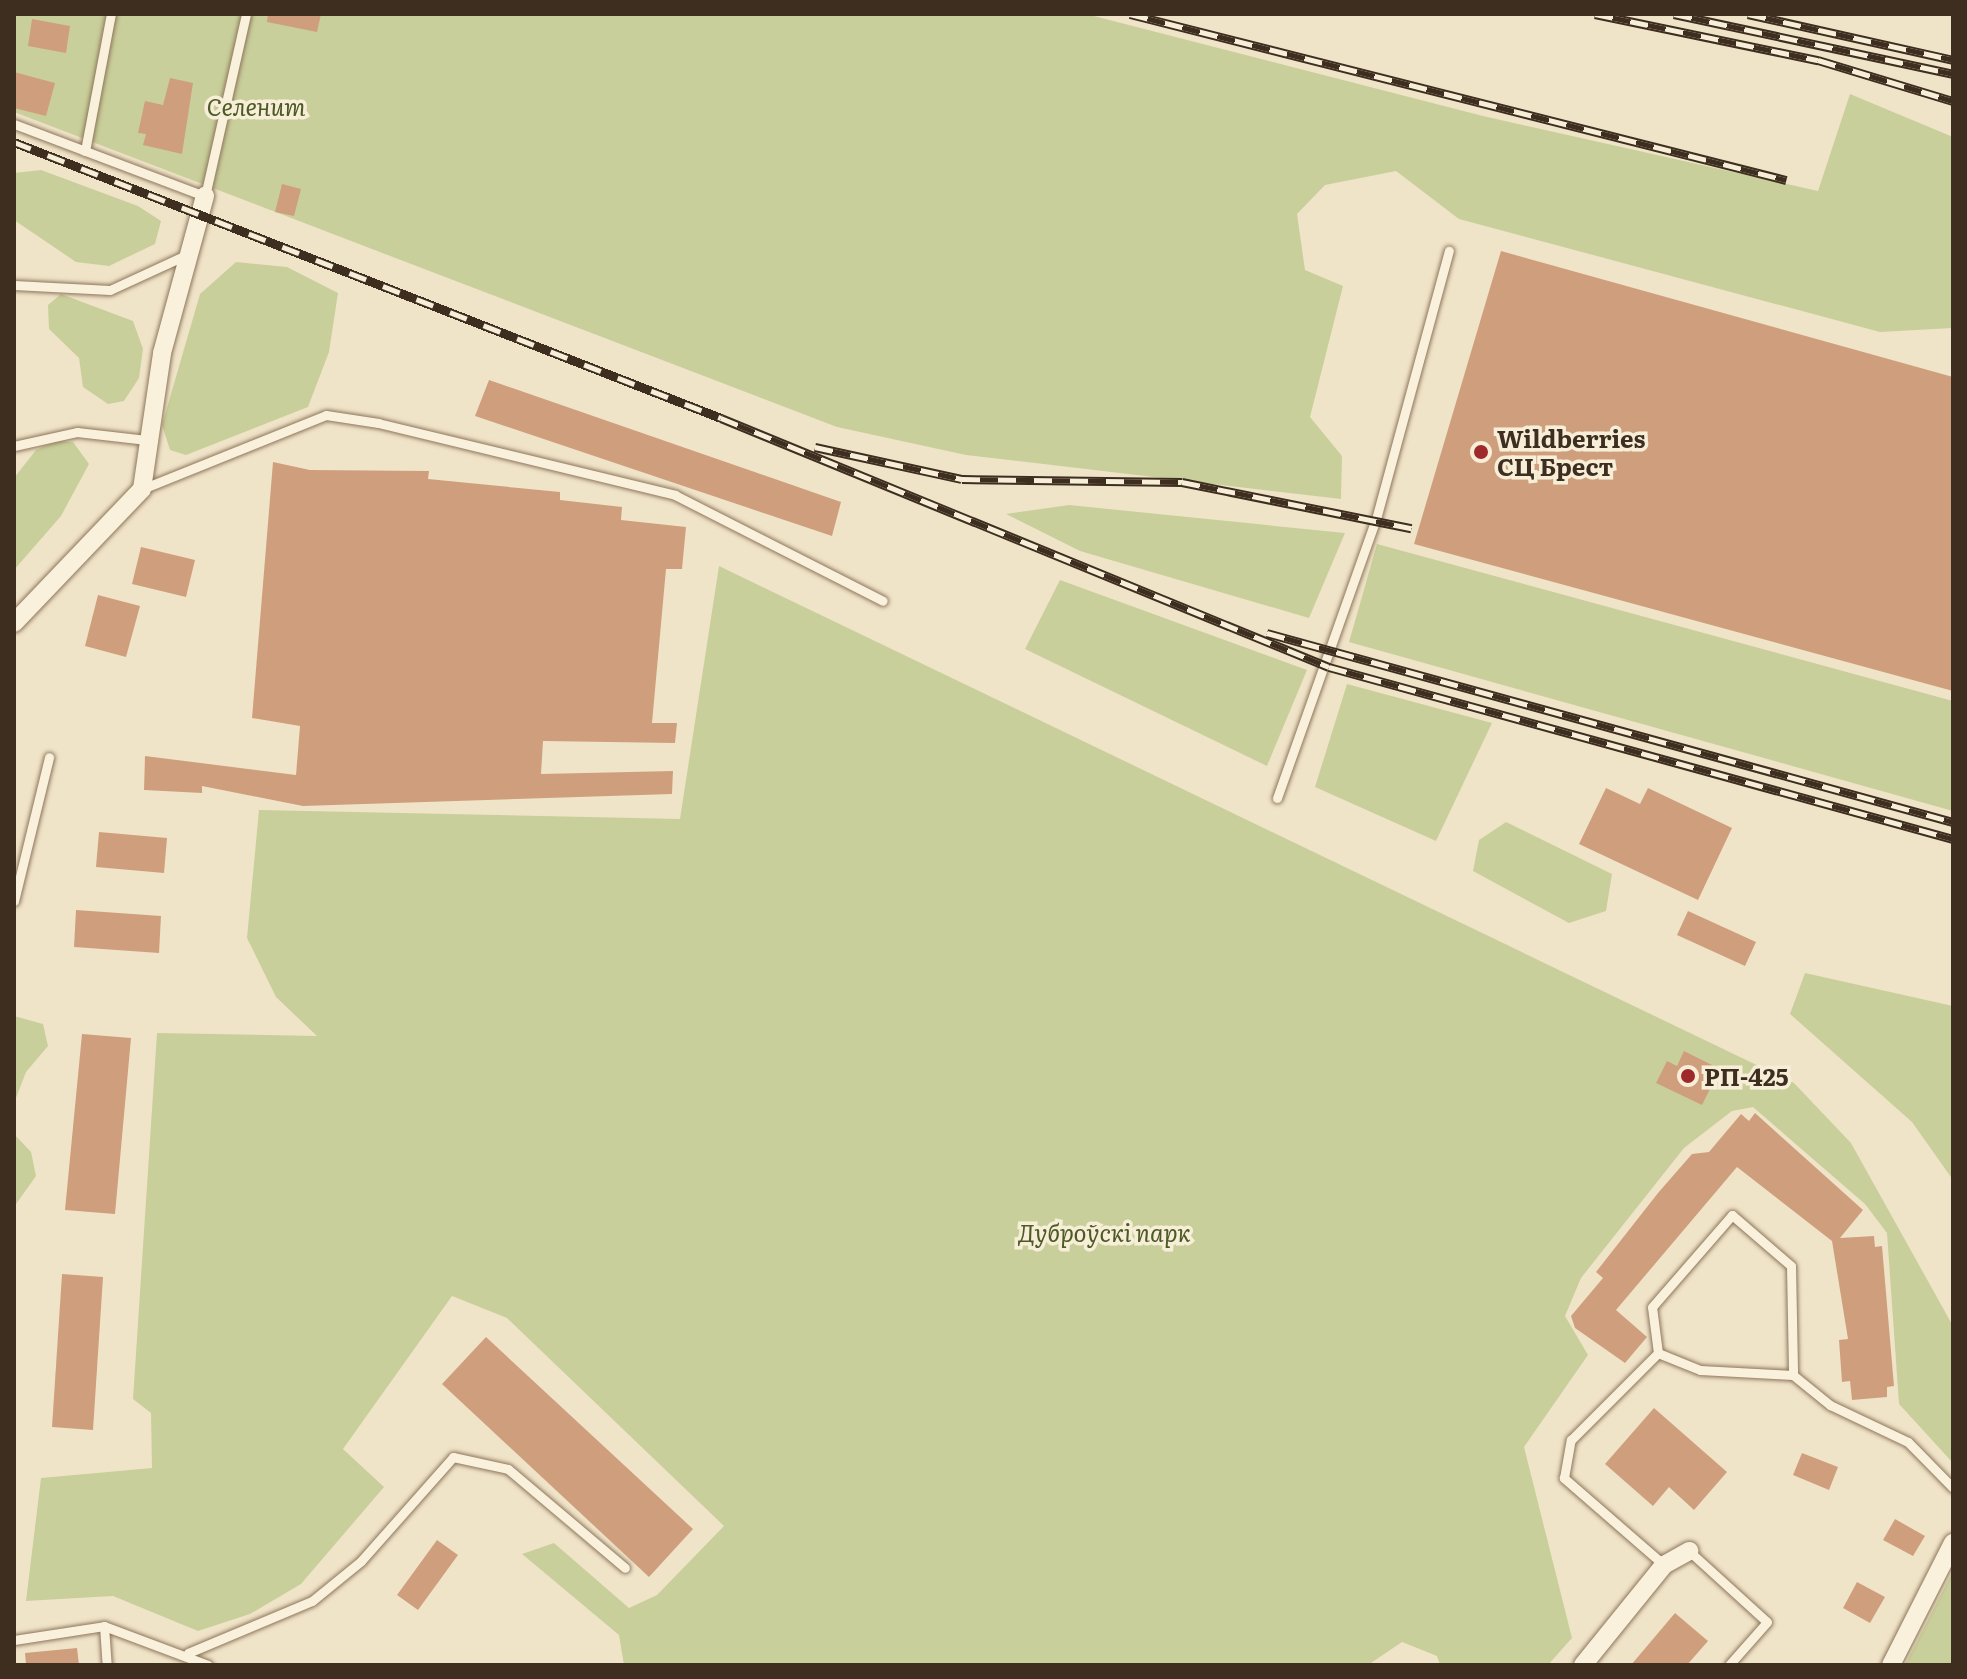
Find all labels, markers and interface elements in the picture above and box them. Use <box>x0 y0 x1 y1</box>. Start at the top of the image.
park label: Селенит <box>207 92 305 120</box>
place label: Wildberries СЦ Брест <box>1497 424 1645 480</box>
marker: Wildberries СЦ Брест <box>1472 443 1490 461</box>
place label: РП-425 <box>1704 1062 1788 1090</box>
marker: РП-425 <box>1679 1067 1697 1085</box>
park label: Дуброўскі парк <box>1018 1218 1190 1246</box>

